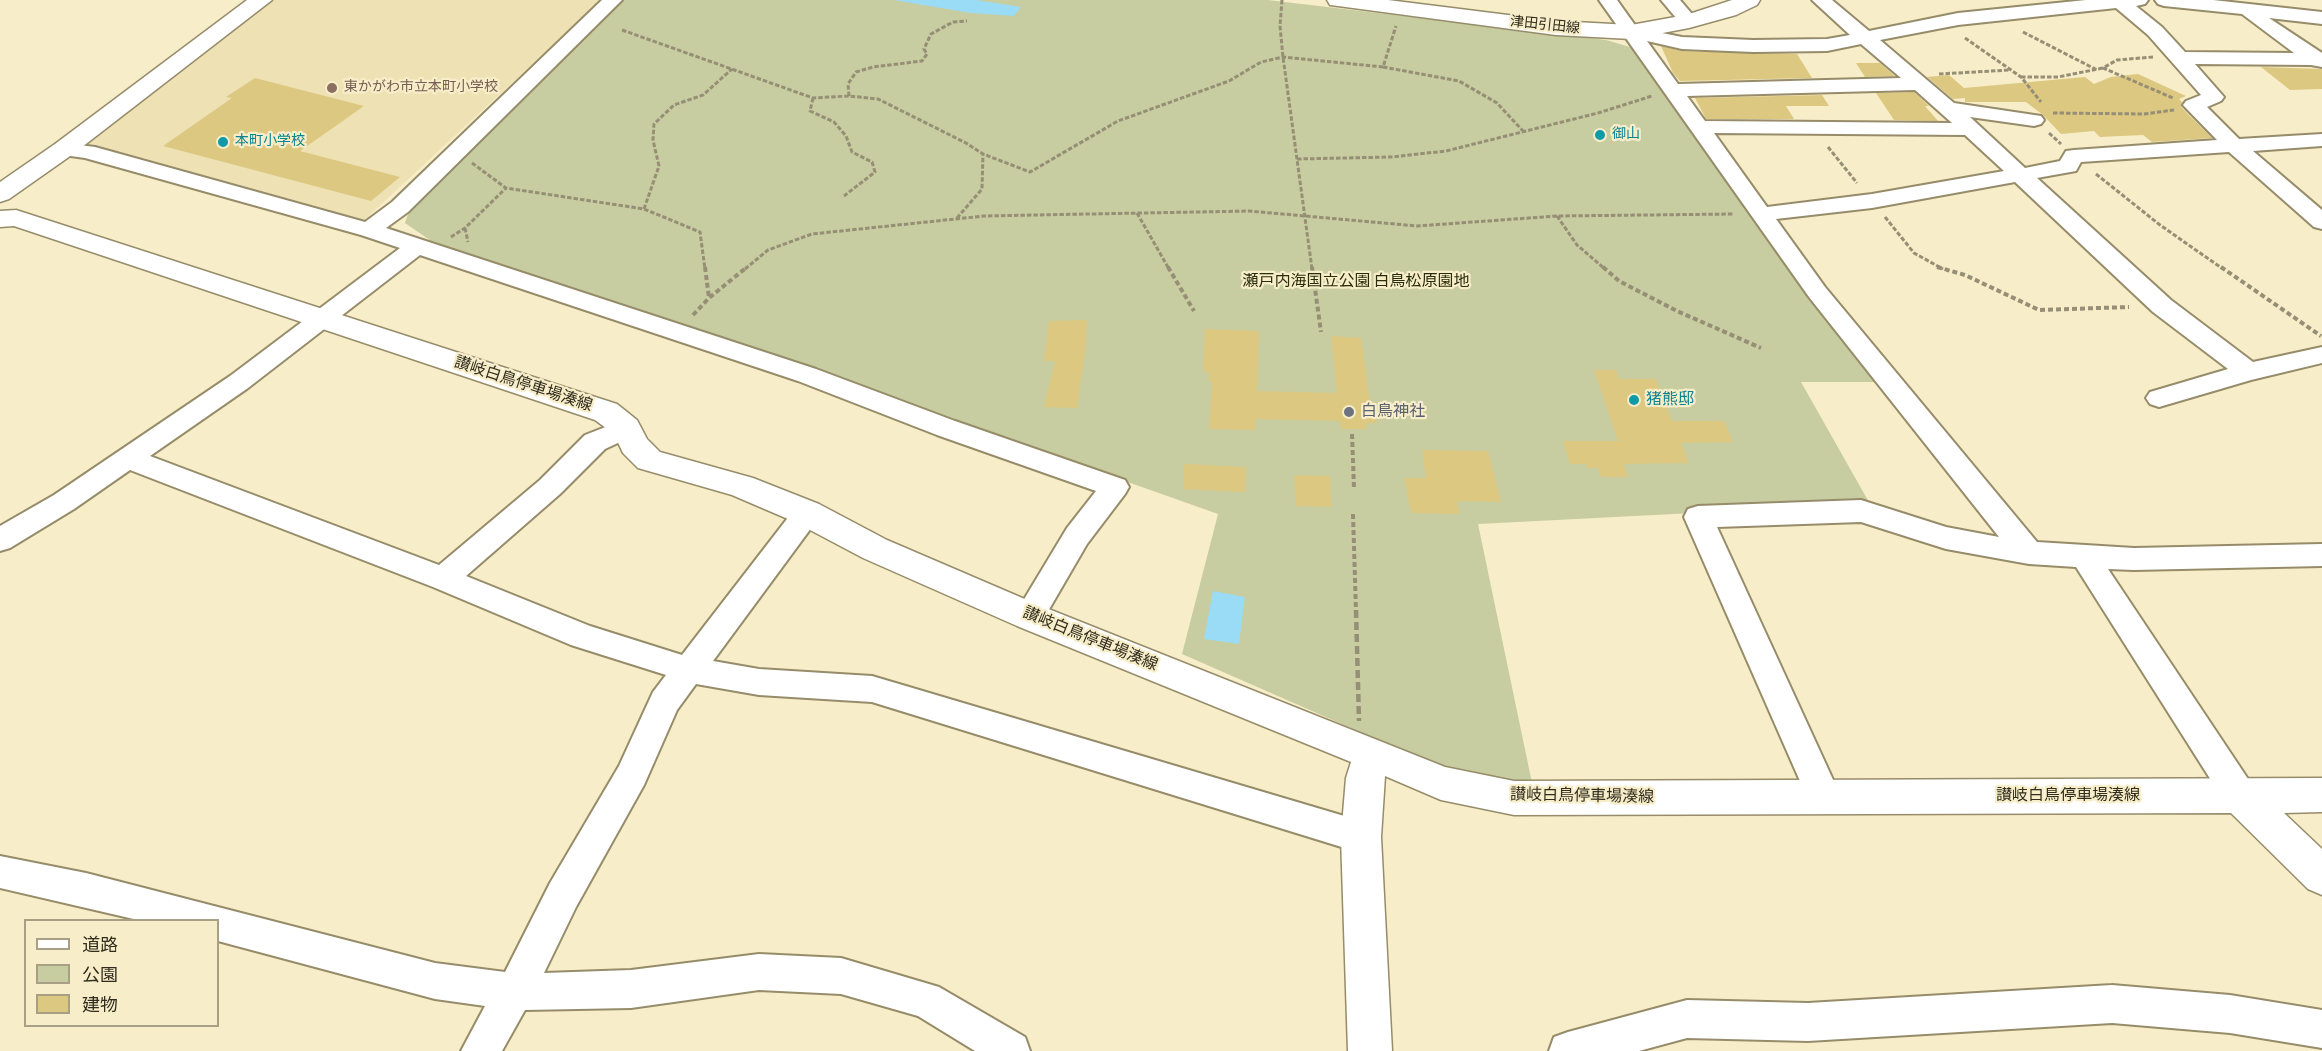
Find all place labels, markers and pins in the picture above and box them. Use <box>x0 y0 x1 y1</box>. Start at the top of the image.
place label: 東かがわ市立本町小学校 <box>344 80 498 96</box>
marker: 東かがわ市立本町小学校 <box>325 81 339 95</box>
place label: 御山 <box>1612 127 1640 143</box>
marker: 御山 <box>1593 128 1607 142</box>
place label: 本町小学校 <box>235 134 305 150</box>
marker: 本町小学校 <box>216 135 230 149</box>
place label: 猪熊邸 <box>1646 390 1694 410</box>
marker: 猪熊邸 <box>1627 393 1641 407</box>
place label: 白鳥神社 <box>1361 402 1425 422</box>
marker: 白鳥神社 <box>1342 405 1356 419</box>

